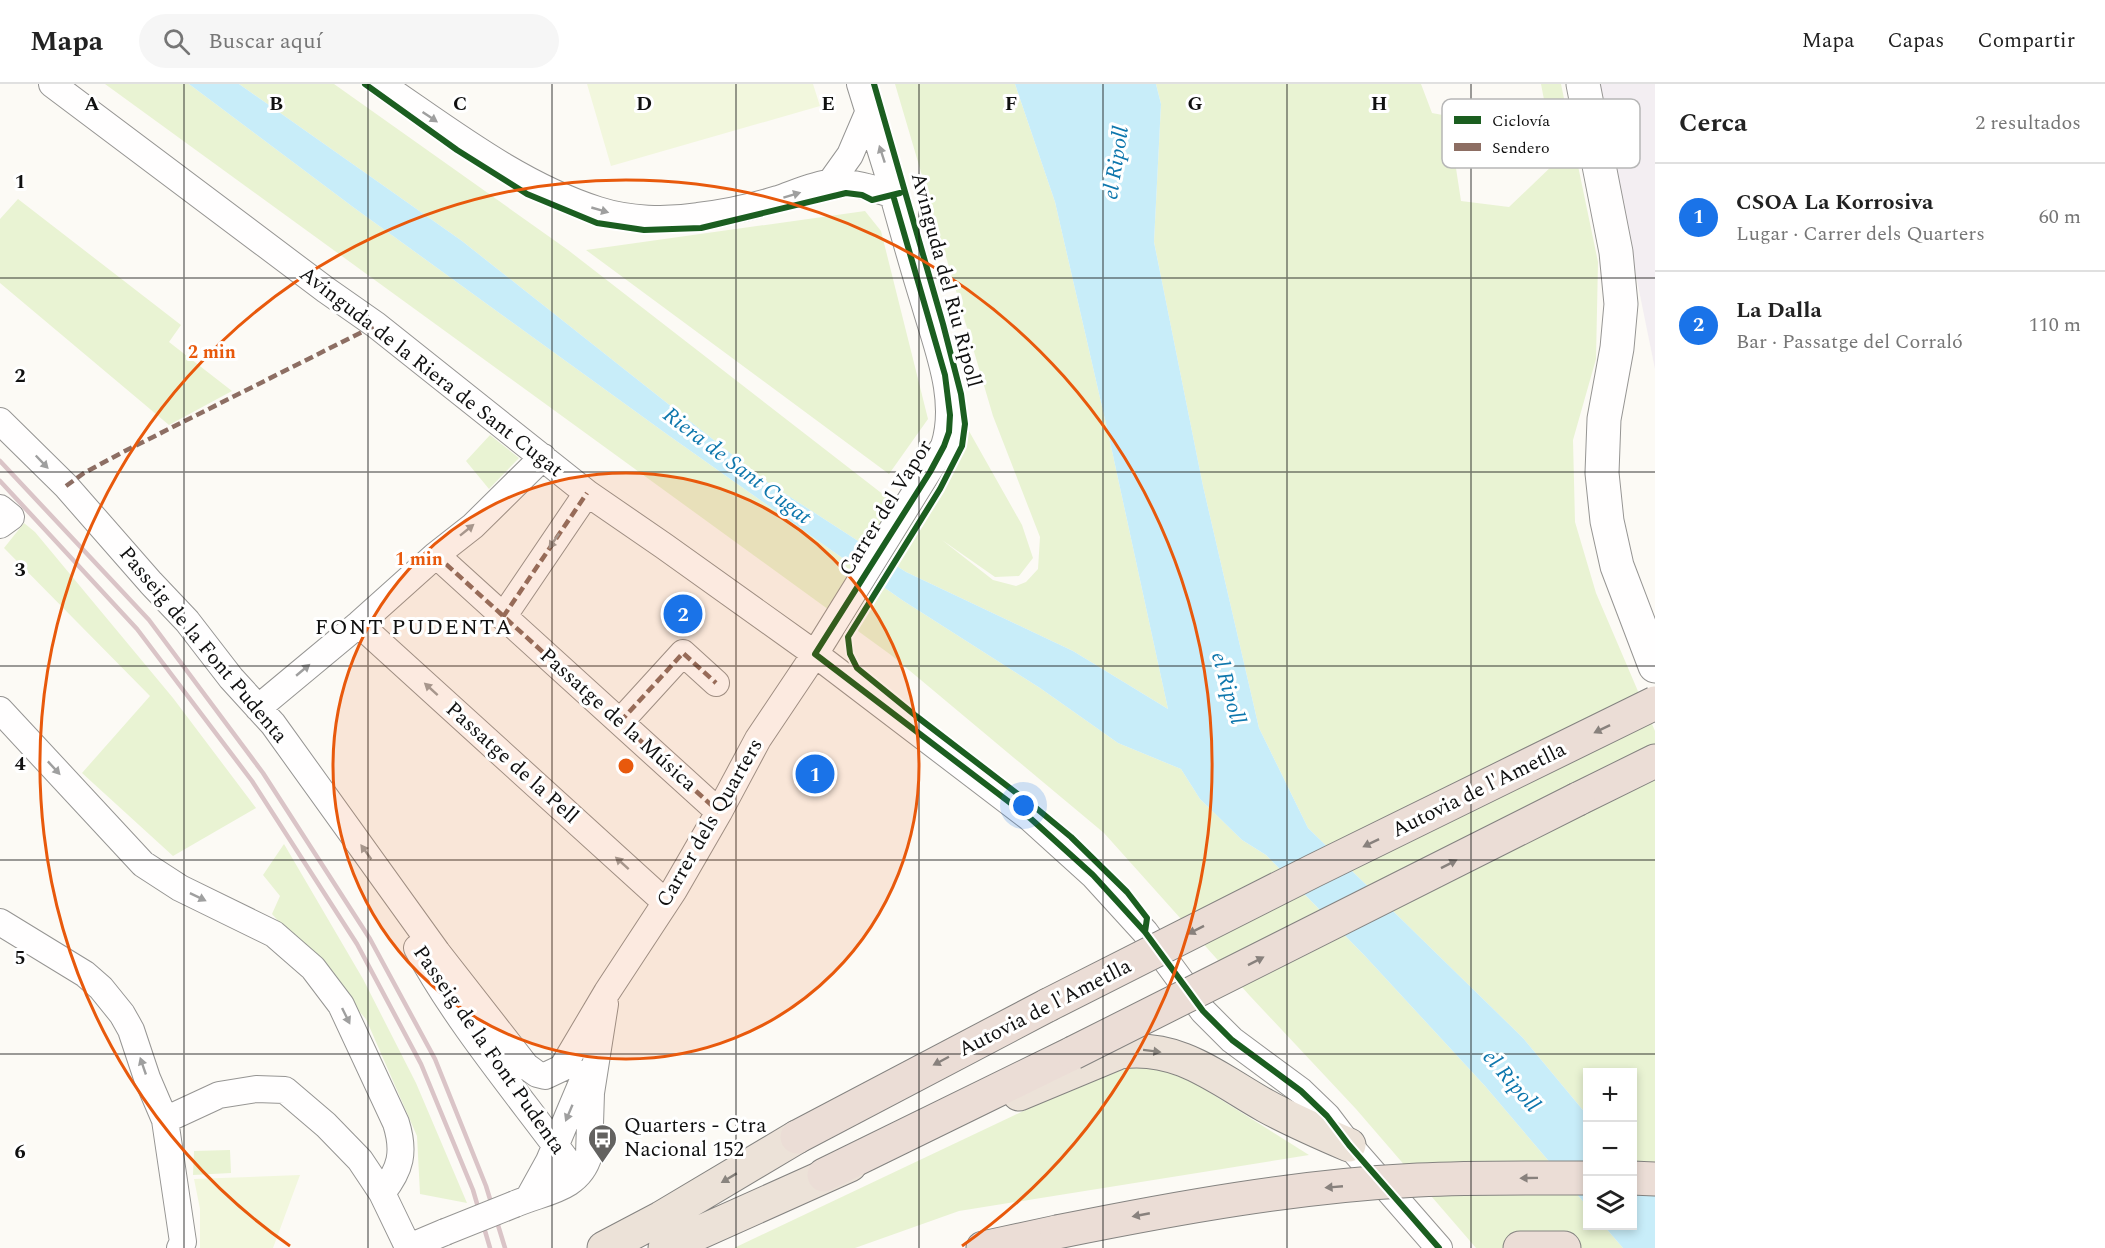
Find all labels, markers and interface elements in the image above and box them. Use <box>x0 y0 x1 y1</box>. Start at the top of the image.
search box <box>139 14 559 68</box>
text: Mapa <box>30 20 103 63</box>
icon: search <box>160 25 193 58</box>
text: Buscar aquí <box>208 25 322 58</box>
text: Mapa <box>1802 25 1855 57</box>
text: Capas <box>1888 25 1944 57</box>
text: Compartir <box>1977 25 2075 57</box>
text: A <box>84 89 100 119</box>
text: B <box>269 89 283 119</box>
text: C <box>453 89 467 119</box>
text: D <box>636 89 652 119</box>
text: E <box>821 89 835 119</box>
text: F <box>1005 89 1017 119</box>
text: G <box>1187 89 1203 119</box>
text: H <box>1371 89 1387 119</box>
legend <box>1442 99 1640 168</box>
text: Cerca <box>1679 103 1747 143</box>
text: 2 resultados <box>1975 108 2081 138</box>
text: Ciclovía <box>1492 109 1550 133</box>
one-way arrow <box>421 111 437 123</box>
water label: el Ripoll <box>1094 124 1138 202</box>
text: Sendero <box>1492 136 1550 160</box>
one-way arrow <box>876 145 886 163</box>
text: 1 <box>14 167 26 197</box>
street label: Avinguda del Riu Ripoll <box>902 169 990 391</box>
text: CSOA La Korrosiva <box>1736 186 1933 219</box>
one-way arrow <box>783 189 801 199</box>
text: 1 <box>1693 202 1704 232</box>
text: 60 m <box>2039 202 2081 232</box>
one-way arrow <box>591 206 609 215</box>
text: Lugar · Carrer dels Quarters <box>1736 219 1985 249</box>
street label: Avinguda de la Riera de Sant Cugat <box>292 259 570 485</box>
text: La Dalla <box>1736 294 1822 327</box>
text: 2 <box>1693 310 1704 340</box>
text: 110 m <box>2029 310 2081 340</box>
text: Bar · Passatge del Corraló <box>1736 327 1963 357</box>
text: 2 min <box>188 339 236 366</box>
text: 2 <box>14 361 26 391</box>
water label: Riera de Sant Cugat <box>656 399 819 534</box>
street label: Carrer del Vapor <box>831 433 941 583</box>
one-way arrow <box>35 454 49 468</box>
one-way arrow <box>460 525 475 537</box>
one-way arrow <box>548 533 560 549</box>
street label: Passeig de la Font Pudenta <box>111 539 296 751</box>
text: 1 min <box>395 546 443 573</box>
text: 3 <box>14 555 26 585</box>
pin: 2 <box>664 592 702 636</box>
district label: FONT PUDENTA <box>315 611 513 644</box>
street label: Passatge de la Música <box>532 640 704 800</box>
water label: el Ripoll <box>1202 648 1254 728</box>
one-way arrow <box>295 664 310 677</box>
one-way arrow <box>424 683 439 696</box>
street label: Passatge de la Pell <box>438 694 586 832</box>
one-way arrow <box>1594 725 1611 734</box>
street label: Carrer dels Quarters <box>648 732 772 914</box>
street label: Autovia de l'Ametlla <box>1386 734 1572 846</box>
text: 4 <box>14 749 26 779</box>
pin: 1 <box>796 752 834 796</box>
centre of rings <box>616 756 636 776</box>
one-way arrow <box>47 761 61 776</box>
your location <box>1009 791 1038 820</box>
one-way arrow <box>1362 838 1379 847</box>
one-way arrow <box>360 844 372 860</box>
one-way arrow <box>615 857 630 870</box>
one-way arrow <box>1441 859 1458 869</box>
one-way arrow <box>190 892 207 901</box>
one-way arrow <box>1188 925 1205 935</box>
street label: Passeig de la Font Pudenta <box>404 939 574 1162</box>
text: 5 <box>14 943 26 973</box>
street label: Autovia de l'Ametlla <box>953 950 1138 1066</box>
one-way arrow <box>1248 956 1265 965</box>
one-way arrow <box>341 1007 351 1025</box>
water label: el Ripoll <box>1474 1042 1548 1120</box>
one-way arrow <box>1142 1047 1161 1056</box>
one-way arrow <box>138 1057 147 1075</box>
one-way arrow <box>932 1057 949 1066</box>
map controls <box>1583 1068 1637 1230</box>
button: + <box>1583 1068 1637 1122</box>
one-way arrow <box>564 1104 573 1122</box>
place label: Quarters - Ctra Nacional 152 <box>624 1110 767 1166</box>
bus stop icon: Quarters - Ctra Nacional 152 <box>587 1122 619 1164</box>
button: − <box>1583 1122 1637 1176</box>
text: 6 <box>14 1137 26 1167</box>
one-way arrow <box>721 1172 737 1183</box>
one-way arrow <box>1520 1173 1539 1183</box>
button: layers <box>1583 1176 1637 1230</box>
one-way arrow <box>1325 1182 1344 1192</box>
one-way arrow <box>1132 1211 1151 1220</box>

